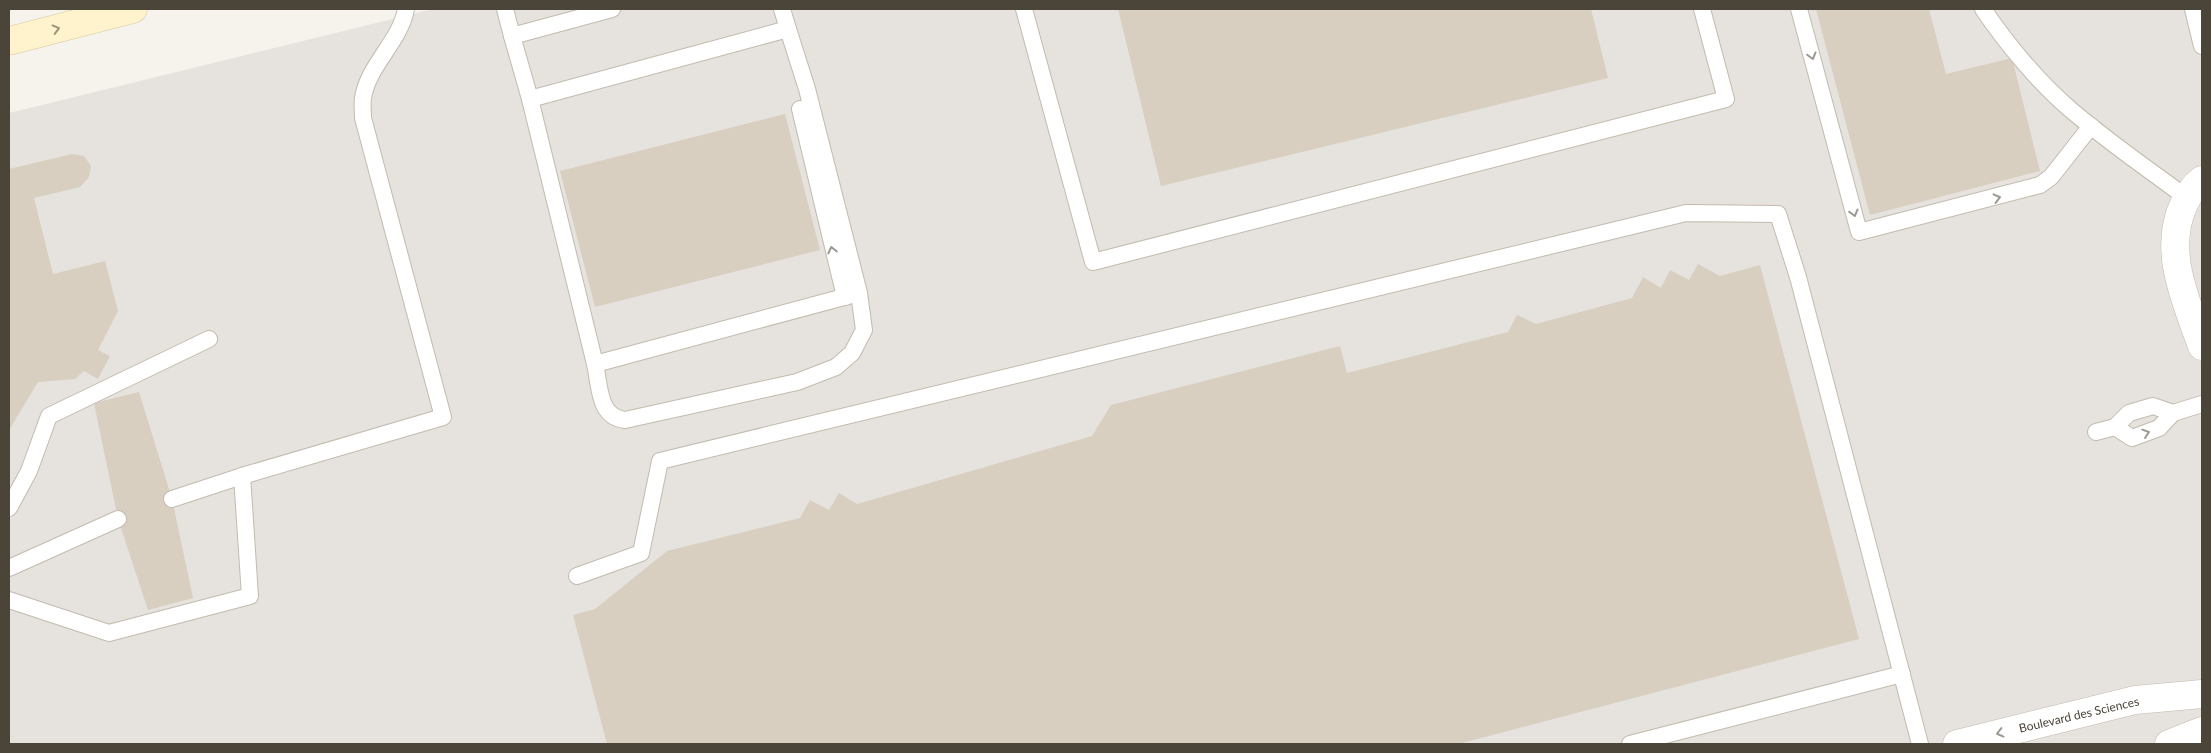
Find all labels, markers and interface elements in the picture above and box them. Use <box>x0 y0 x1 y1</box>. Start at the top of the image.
one-way arrow <box>51 24 60 35</box>
one-way arrow <box>1806 51 1817 60</box>
one-way arrow <box>1992 193 2001 204</box>
one-way arrow <box>1848 208 1858 216</box>
one-way arrow <box>827 245 838 254</box>
one-way arrow <box>2142 429 2150 439</box>
street label: Boulevard des Sciences <box>2017 693 2140 736</box>
one-way arrow <box>1996 727 2005 738</box>

